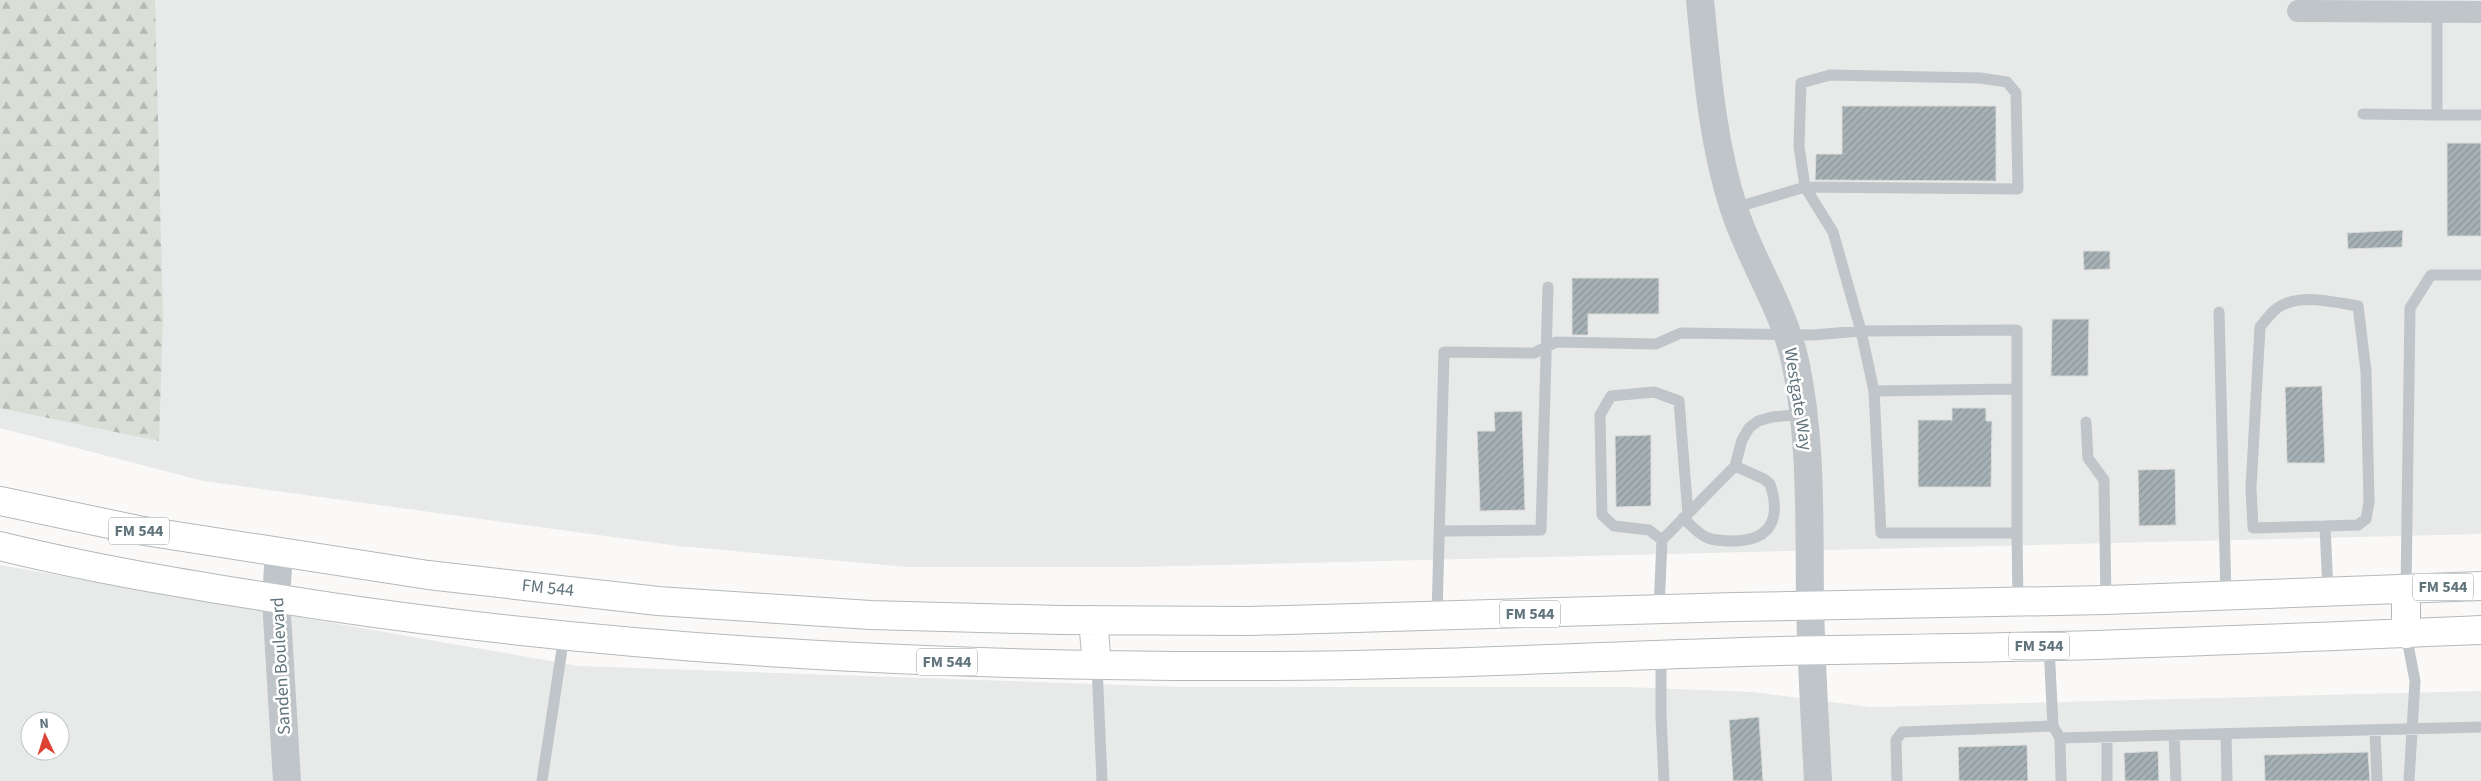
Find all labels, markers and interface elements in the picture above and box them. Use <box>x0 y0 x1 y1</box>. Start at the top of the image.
street label: Westgate Way <box>1778 346 1819 453</box>
road number: FM 544 <box>109 518 169 544</box>
street label: FM 544 <box>521 573 575 603</box>
road number: FM 544 <box>2413 574 2473 600</box>
street label: Sanden Boulevard <box>265 597 297 735</box>
road number: FM 544 <box>1500 600 1560 628</box>
road number: FM 544 <box>2009 632 2069 659</box>
road number: FM 544 <box>917 649 977 676</box>
north arrow <box>20 711 70 761</box>
text: N <box>39 714 50 734</box>

